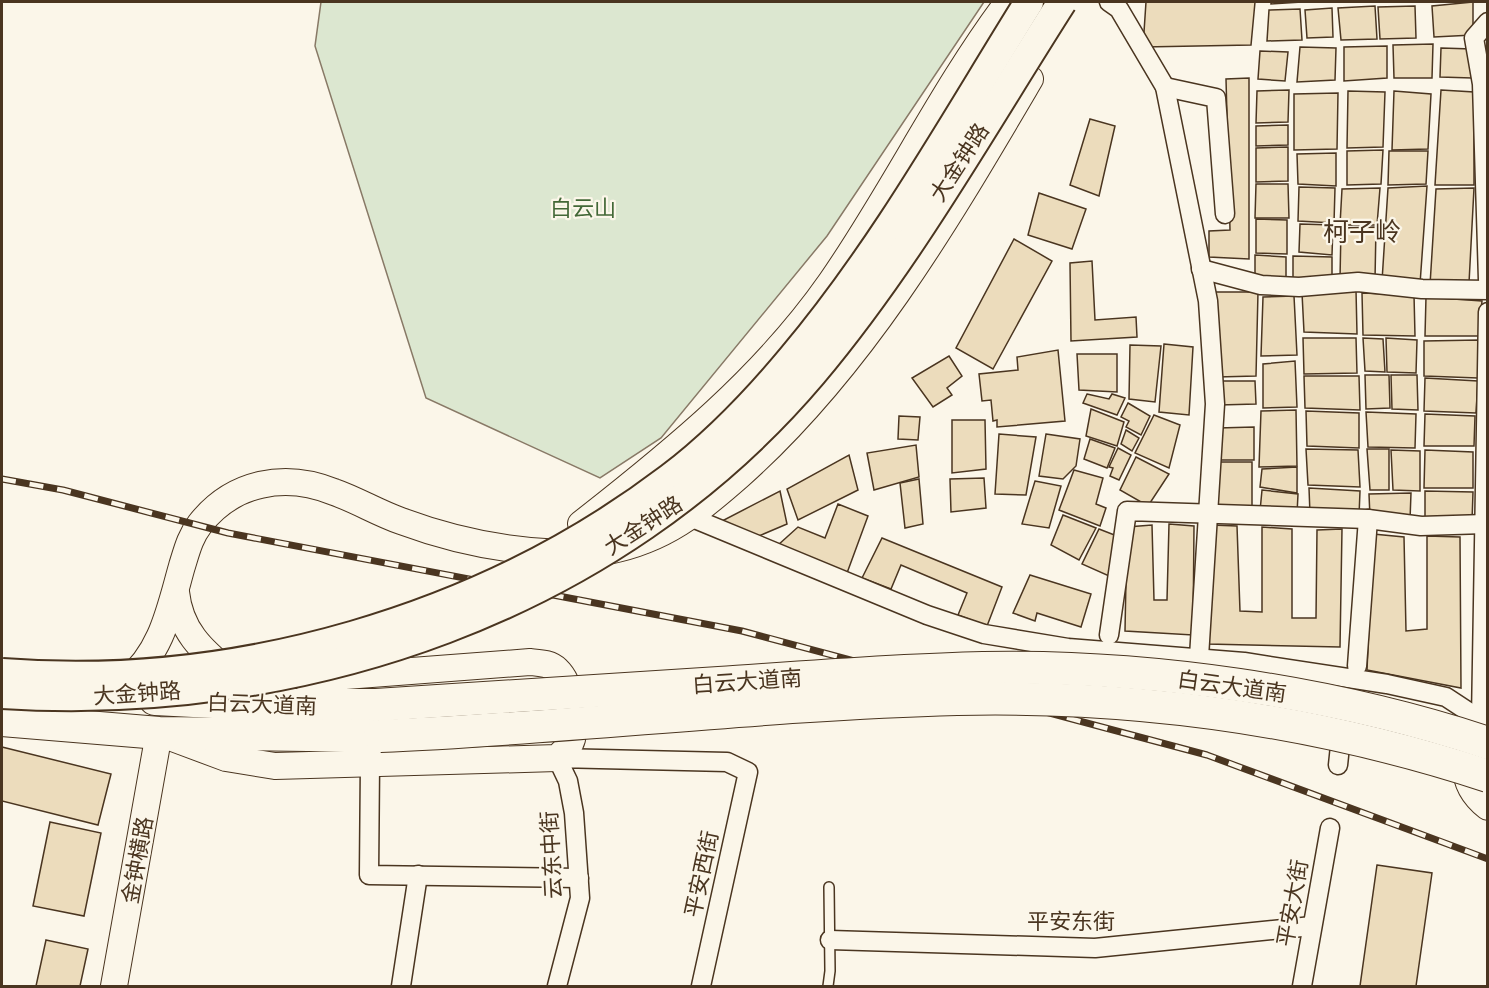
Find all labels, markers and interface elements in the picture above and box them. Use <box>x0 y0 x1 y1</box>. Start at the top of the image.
street label: 大金钟路 <box>926 119 993 205</box>
park label: 白云山 <box>550 197 616 220</box>
district label: 柯子岭 <box>1323 219 1401 246</box>
street label: 大金钟路 <box>600 492 686 559</box>
street label: 白云大道南 <box>691 666 803 697</box>
street label: 白云大道南 <box>1176 667 1288 706</box>
street label: 大金钟路 <box>92 679 182 708</box>
street label: 白云大道南 <box>207 691 317 718</box>
street label: 云东中街 <box>538 810 565 900</box>
street label: 金钟横路 <box>119 815 156 905</box>
street label: 平安西街 <box>681 829 722 920</box>
street label: 平安大街 <box>1274 858 1311 948</box>
street label: 平安东街 <box>1027 910 1115 933</box>

